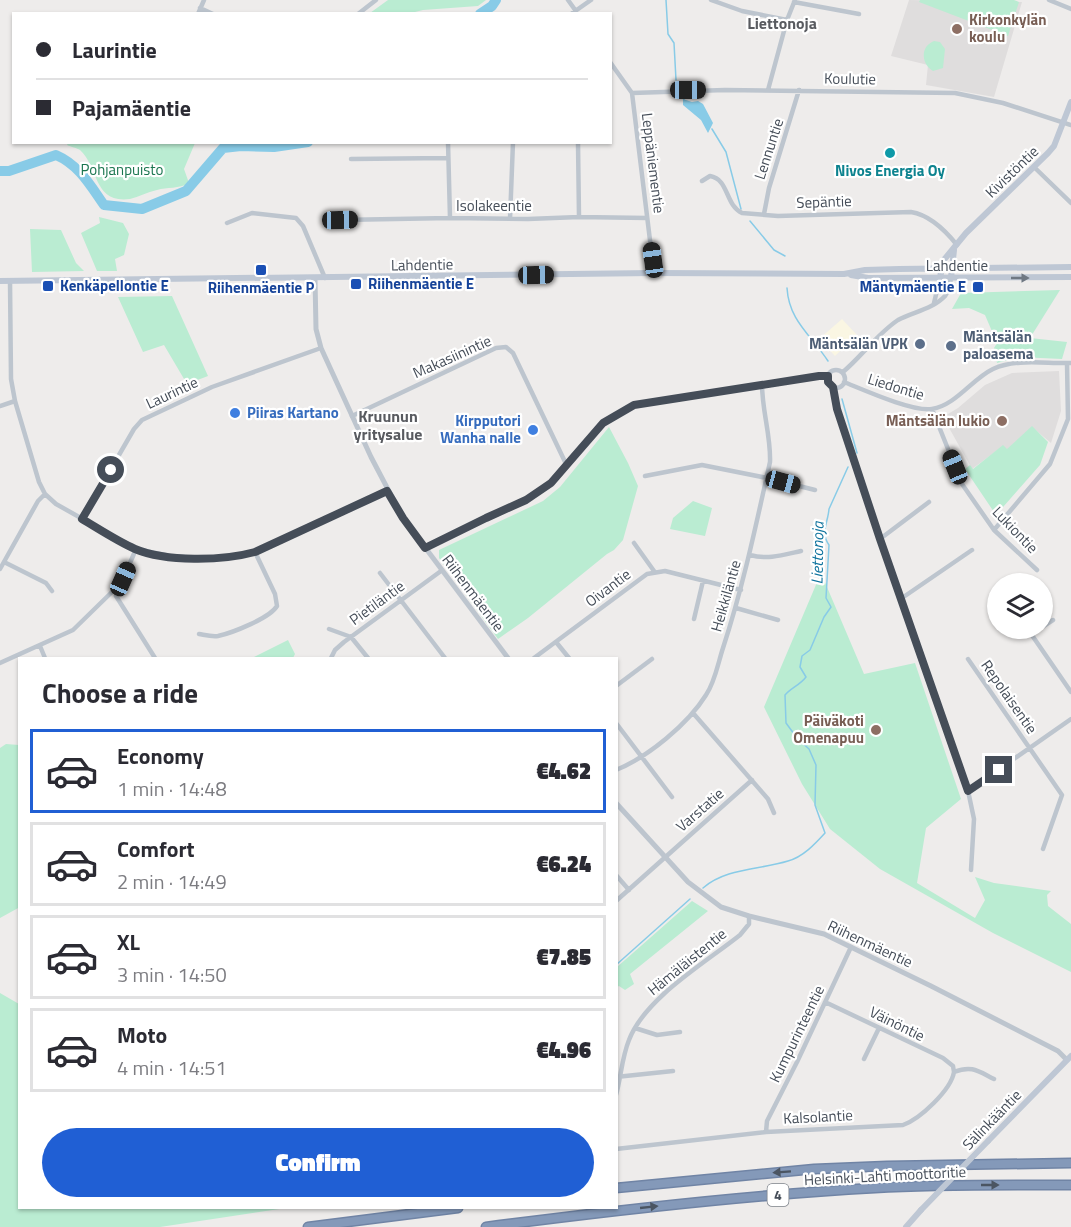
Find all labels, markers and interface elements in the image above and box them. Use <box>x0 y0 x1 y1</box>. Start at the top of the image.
place label: Kirkonkylän koulu <box>969 8 1046 48</box>
district label: Liettonoja <box>747 11 817 35</box>
marker: Kirkonkylän koulu <box>950 22 964 36</box>
text: Laurintie <box>72 33 157 67</box>
street label: Koulutie <box>824 67 876 90</box>
car <box>670 81 706 99</box>
text: Pajamäentie <box>72 91 191 125</box>
street label: Leppäniementie <box>636 111 671 215</box>
street label: Lennuntie <box>748 115 789 182</box>
street label: Kivistöntie <box>980 140 1044 203</box>
marker: Nivos Energia Oy <box>883 146 897 160</box>
park label: Pohjanpuisto <box>81 158 164 181</box>
place label: Nivos Energia Oy <box>835 159 945 182</box>
street label: Sepäntie <box>796 189 852 214</box>
street label: Isolakeentie <box>456 194 532 217</box>
car <box>322 211 358 229</box>
car <box>642 241 664 279</box>
street label: Lahdentie <box>391 252 453 277</box>
street label: Lahdentie <box>926 254 988 277</box>
marker: Riihenmäentie P <box>254 263 268 277</box>
car <box>518 266 554 284</box>
place label: Riihenmäentie E <box>368 272 474 295</box>
one-way arrow <box>1010 273 1029 282</box>
place label: Kenkäpellontie E <box>60 274 169 297</box>
place label: Mäntymäentie E <box>859 275 966 298</box>
place label: Riihenmäentie P <box>208 276 314 299</box>
marker: Riihenmäentie E <box>349 277 363 291</box>
marker: Kenkäpellontie E <box>41 279 55 293</box>
marker: Mäntymäentie E <box>971 280 985 294</box>
place label: Mäntsälän paloasema <box>963 325 1034 365</box>
street label: Makasiinintie <box>409 329 495 384</box>
place label: Mäntsälän VPK <box>809 332 908 355</box>
marker: Mäntsälän VPK <box>913 337 927 351</box>
marker: Mäntsälän paloasema <box>944 339 958 353</box>
street label: Liedontie <box>865 367 927 406</box>
street label: Laurintie <box>142 370 202 415</box>
place label: Piiras Kartano <box>247 401 339 424</box>
district label: Kruunun yritysalue <box>354 404 422 446</box>
marker: Piiras Kartano <box>228 406 242 420</box>
place label: Kirpputori Wanha nalle <box>440 409 521 449</box>
place label: Mäntsälän lukio <box>886 409 990 432</box>
marker: Mäntsälän lukio <box>995 414 1009 428</box>
marker: Kirpputori Wanha nalle <box>526 423 540 437</box>
car <box>940 447 970 487</box>
route start <box>97 456 124 483</box>
car <box>763 469 803 495</box>
street label: Lukiontie <box>987 501 1044 558</box>
water label: Liettonoja <box>804 520 830 585</box>
street label: Riihenmäentie <box>437 549 510 636</box>
street label: Heikkiläntie <box>704 557 747 634</box>
car <box>107 559 139 599</box>
street label: Oivantie <box>580 563 635 612</box>
map controls <box>987 573 1053 639</box>
button: layers <box>987 573 1053 639</box>
street label: Pietiläntie <box>344 575 409 631</box>
street label: Repolaisentie <box>975 655 1043 738</box>
text: Choose a ride <box>42 672 198 713</box>
place label: Päiväkoti Omenapuu <box>793 709 864 749</box>
marker: Päiväkoti Omenapuu <box>869 723 883 737</box>
text: Economy <box>117 739 204 773</box>
icon: car <box>45 744 99 798</box>
text: €4.62 <box>536 754 591 788</box>
route end <box>985 756 1012 783</box>
text: 1 min · 14:48 <box>117 773 227 804</box>
street label: Varstatie <box>671 782 729 837</box>
text: Comfort <box>117 832 195 866</box>
icon: car <box>45 837 99 891</box>
text: €6.24 <box>536 847 591 881</box>
text: 2 min · 14:49 <box>117 866 227 897</box>
street label: Riihenmäentie <box>824 914 916 973</box>
street label: Hämäläistentie <box>642 922 731 1001</box>
text: XL <box>117 925 140 959</box>
icon: car <box>45 930 99 984</box>
text: €7.85 <box>536 940 591 974</box>
text: 3 min · 14:50 <box>117 959 227 990</box>
street label: Kumpurinteentie <box>763 981 830 1086</box>
street label: Väinöntie <box>866 1000 929 1047</box>
text: Moto <box>117 1018 167 1052</box>
icon: car <box>45 1023 99 1077</box>
text: €4.96 <box>536 1033 591 1067</box>
text: 4 min · 14:51 <box>117 1052 227 1083</box>
street label: Sälinkääntie <box>957 1084 1027 1155</box>
street label: Kalsolantie <box>783 1103 853 1130</box>
button: Confirm <box>42 1128 594 1197</box>
street label: Helsinki-Lahti moottoritie <box>803 1160 967 1191</box>
one-way arrow <box>772 1167 791 1176</box>
one-way arrow <box>980 1180 999 1190</box>
road number: 4 <box>768 1184 788 1206</box>
one-way arrow <box>639 1202 658 1212</box>

